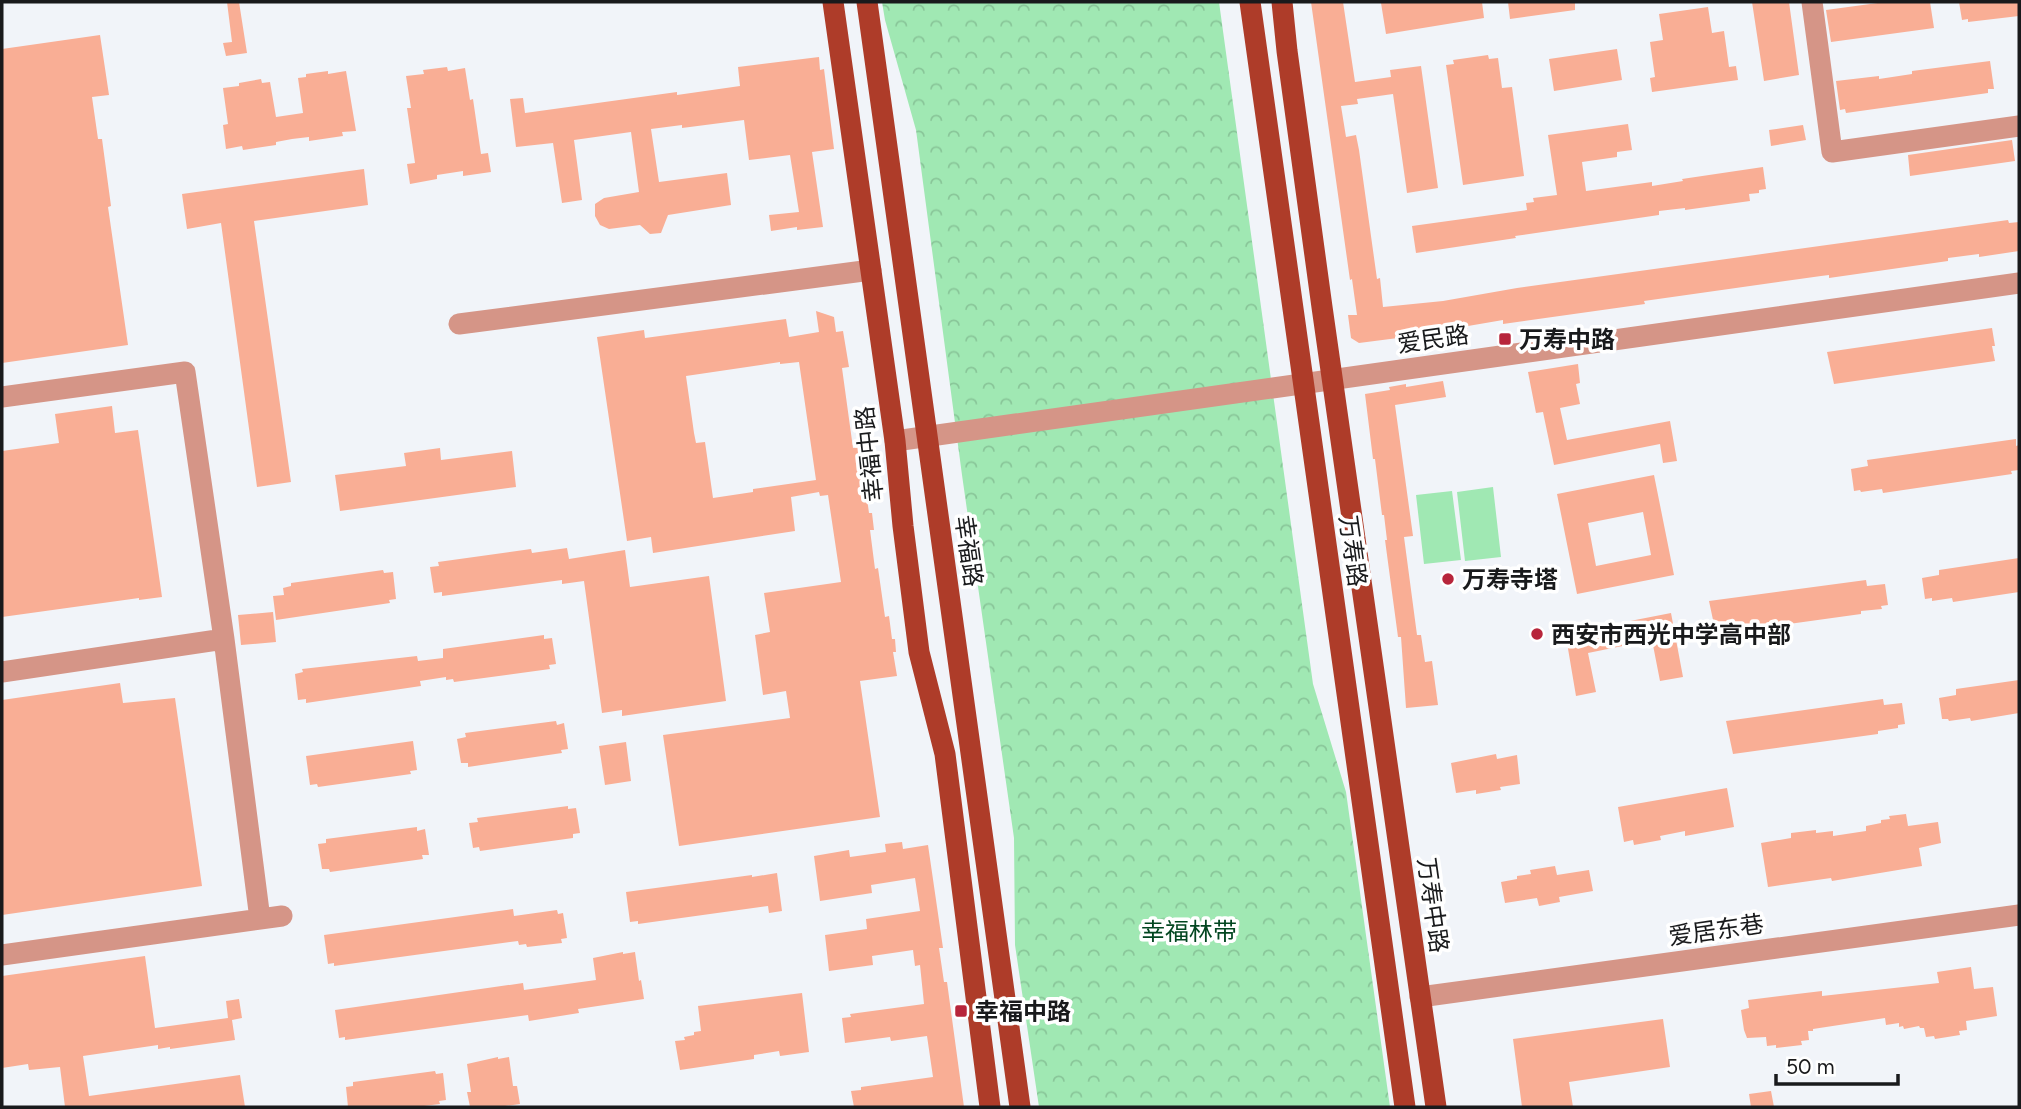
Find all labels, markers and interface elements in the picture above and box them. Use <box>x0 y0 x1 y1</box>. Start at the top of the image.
street label: 爱民路 <box>1395 320 1471 358</box>
place label: 万寿中路 <box>1519 325 1615 354</box>
marker: 万寿中路 <box>1497 331 1513 347</box>
street label: 幸福中路 <box>850 405 888 503</box>
street label: 幸福路 <box>950 513 988 589</box>
street label: 万寿路 <box>1334 513 1372 589</box>
place label: 万寿寺塔 <box>1462 565 1558 594</box>
marker: 万寿寺塔 <box>1440 571 1456 587</box>
place label: 西安市西光中学高中部 <box>1551 620 1791 649</box>
marker: 西安市西光中学高中部 <box>1529 626 1545 642</box>
street label: 万寿中路 <box>1412 855 1454 955</box>
street label: 爱居东巷 <box>1666 909 1766 951</box>
park label: 幸福林带 <box>1141 917 1237 946</box>
place label: 幸福中路 <box>975 997 1071 1026</box>
marker: 幸福中路 <box>953 1003 969 1019</box>
scale bar <box>1776 1042 1898 1086</box>
text: 50 m <box>1786 1054 1835 1079</box>

